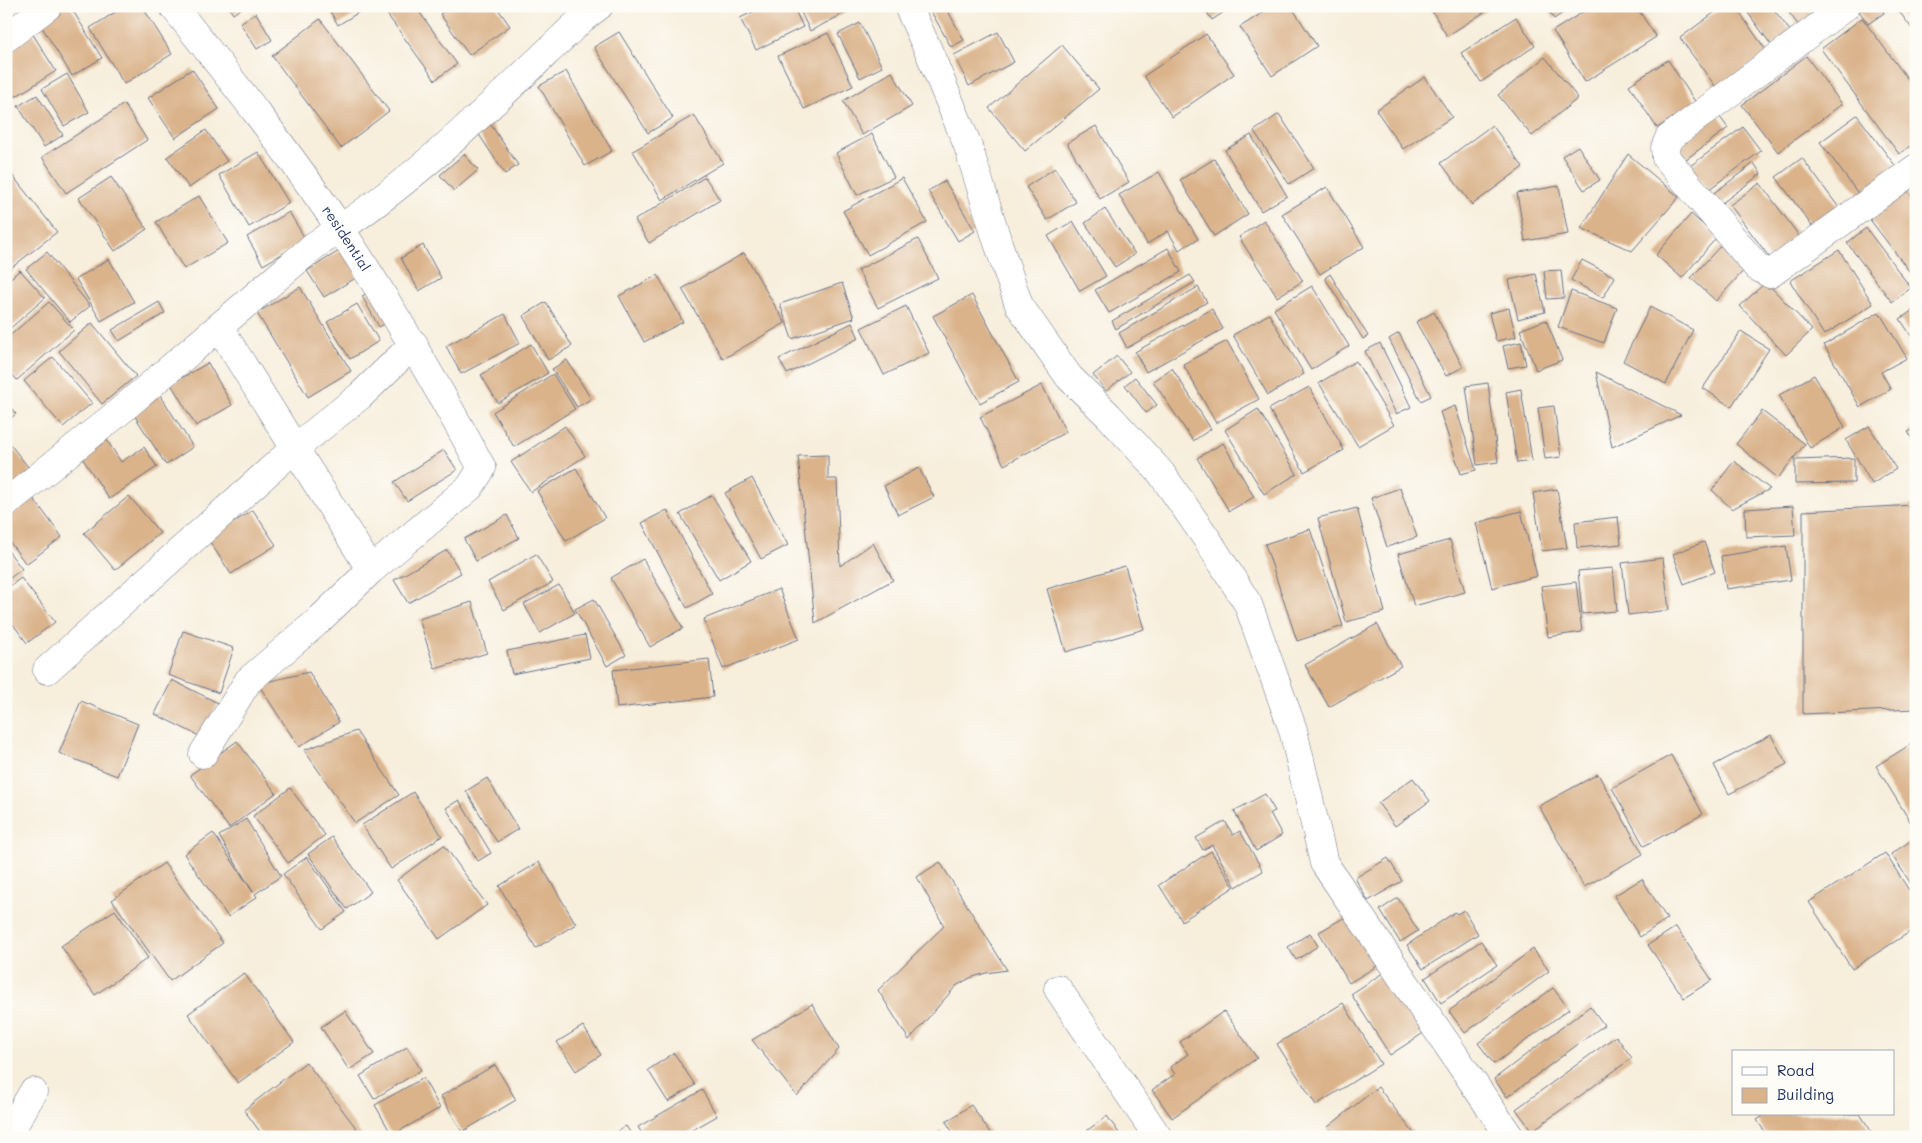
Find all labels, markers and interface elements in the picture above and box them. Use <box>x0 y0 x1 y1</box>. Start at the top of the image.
street label: residential <box>318 202 375 275</box>
legend <box>1732 1050 1894 1116</box>
text: Road <box>1777 1060 1814 1080</box>
text: Building <box>1777 1084 1834 1104</box>

